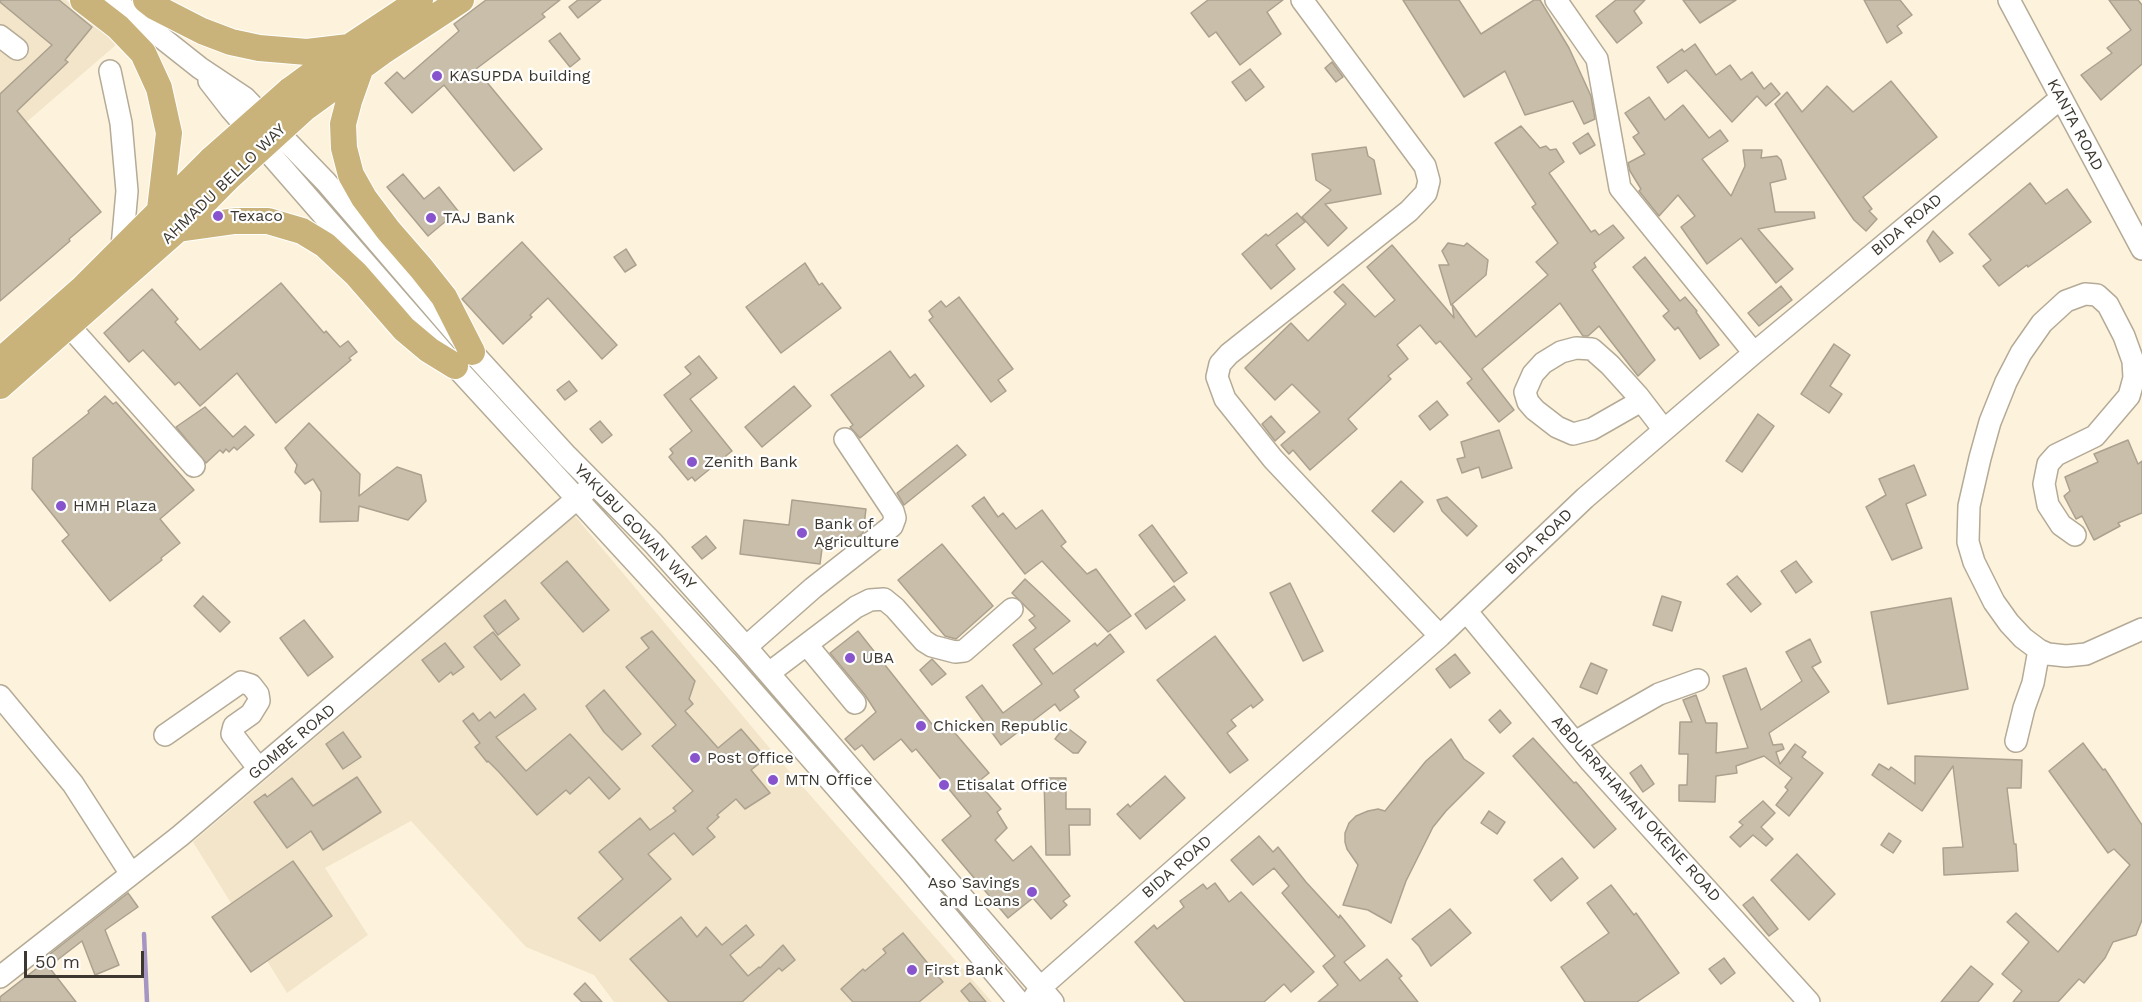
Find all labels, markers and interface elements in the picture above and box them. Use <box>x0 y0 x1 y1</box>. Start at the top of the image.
place label: KASUPDA building <box>449 66 590 86</box>
marker: KASUPDA building <box>430 69 444 83</box>
street label: KANTA ROAD <box>2043 76 2107 174</box>
street label: AHMADU BELLO WAY <box>158 120 290 248</box>
street label: BIDA ROAD <box>1868 190 1946 260</box>
place label: Texaco <box>230 206 283 226</box>
place label: TAJ Bank <box>443 208 515 228</box>
marker: Texaco <box>211 209 225 223</box>
marker: TAJ Bank <box>424 211 438 225</box>
place label: Zenith Bank <box>704 452 798 472</box>
marker: Zenith Bank <box>685 455 699 469</box>
street label: YAKUBU GOWAN WAY <box>570 460 700 594</box>
place label: HMH Plaza <box>73 496 157 516</box>
marker: HMH Plaza <box>54 499 68 513</box>
street label: BIDA ROAD <box>1501 505 1577 579</box>
place label: Bank of Agriculture <box>814 514 899 552</box>
marker: Bank of Agriculture <box>795 526 809 540</box>
place label: UBA <box>862 648 894 668</box>
marker: UBA <box>843 651 857 665</box>
street label: GOMBE ROAD <box>245 700 339 784</box>
street label: ABDURRAHAMAN OKENE ROAD <box>1547 712 1725 906</box>
place label: Chicken Republic <box>933 716 1068 736</box>
marker: Chicken Republic <box>914 719 928 733</box>
place label: Post Office <box>707 748 794 768</box>
marker: Post Office <box>688 751 702 765</box>
place label: MTN Office <box>785 770 873 790</box>
marker: MTN Office <box>766 773 780 787</box>
place label: Etisalat Office <box>956 775 1067 795</box>
marker: Etisalat Office <box>937 778 951 792</box>
street label: BIDA ROAD <box>1138 831 1216 903</box>
place label: Aso Savings and Loans <box>928 873 1020 911</box>
marker: Aso Savings and Loans <box>1025 885 1039 899</box>
scale bar <box>27 939 147 977</box>
text: 50 m <box>35 951 80 972</box>
place label: First Bank <box>924 960 1003 980</box>
marker: First Bank <box>905 963 919 977</box>

